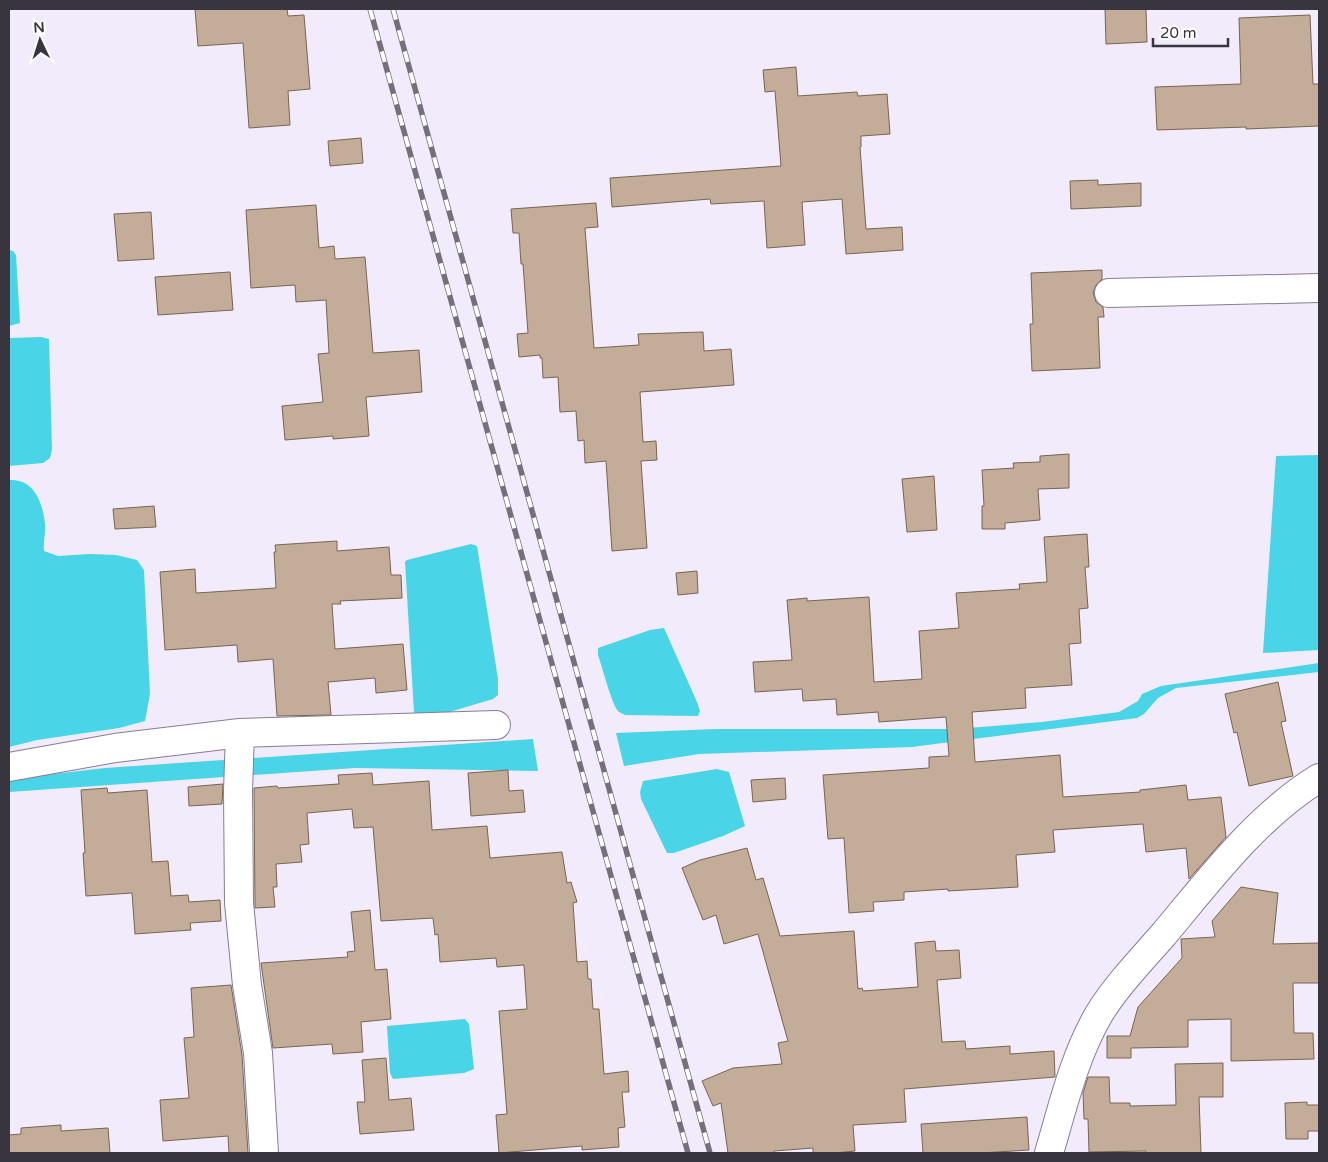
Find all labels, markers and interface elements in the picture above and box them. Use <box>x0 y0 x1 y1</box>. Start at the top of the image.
north arrow <box>15 15 65 65</box>
scale bar <box>1153 15 1228 47</box>
text: N <box>33 19 45 36</box>
text: 20 m <box>1160 24 1197 42</box>

